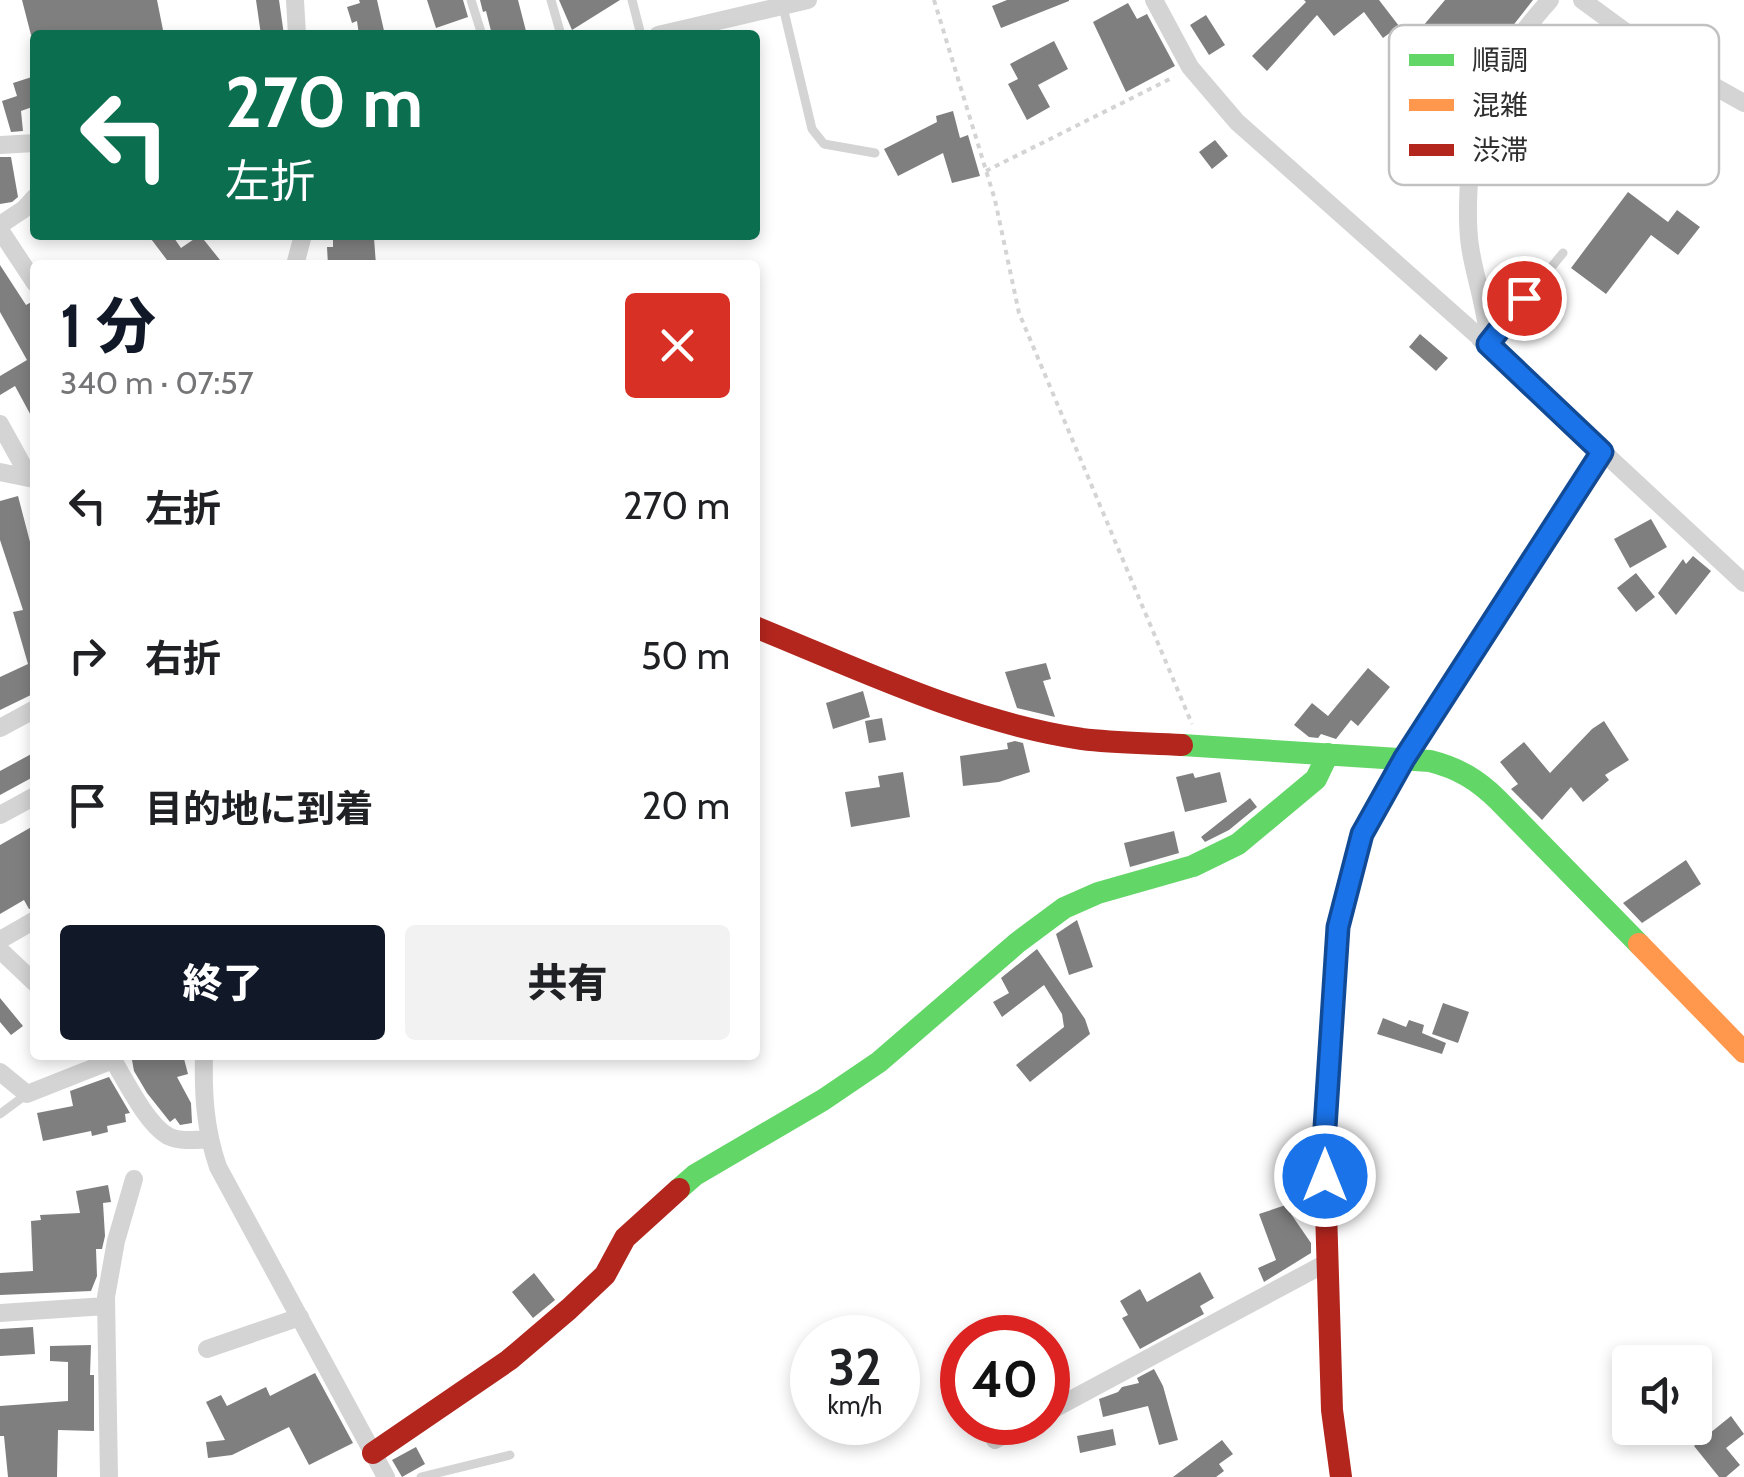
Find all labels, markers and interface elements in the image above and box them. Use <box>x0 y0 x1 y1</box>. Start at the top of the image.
legend <box>1389 25 1719 185</box>
text: 順調 <box>1472 43 1528 77</box>
text: 270 m <box>225 59 423 145</box>
icon: left <box>60 70 190 200</box>
text: 混雑 <box>1472 88 1528 122</box>
text: 渋滞 <box>1472 133 1528 167</box>
text: 左折 <box>225 154 315 208</box>
pin <box>1482 256 1567 341</box>
icon: arrive <box>1497 271 1552 326</box>
text: 1 分 <box>60 289 156 362</box>
button: close <box>625 293 730 398</box>
text: 340 m · 07:57 <box>60 363 254 402</box>
icon: left <box>60 478 115 533</box>
text: 270 m <box>623 482 730 529</box>
text: 左折 <box>145 485 221 532</box>
icon: right <box>60 628 115 683</box>
text: 50 m <box>641 632 730 679</box>
text: 右折 <box>145 635 221 682</box>
icon: arrive <box>60 778 115 833</box>
text: 20 m <box>642 782 730 829</box>
text: 目的地に到着 <box>145 785 373 832</box>
button: 終了 <box>60 925 385 1040</box>
button: 共有 <box>405 925 730 1040</box>
position arrow <box>1273 1124 1377 1228</box>
speed limit sign: 40 <box>940 1315 1070 1445</box>
text: 32 <box>828 1337 882 1398</box>
map controls <box>1612 1345 1712 1445</box>
button: sound <box>1612 1345 1712 1445</box>
text: km/h <box>828 1390 882 1420</box>

